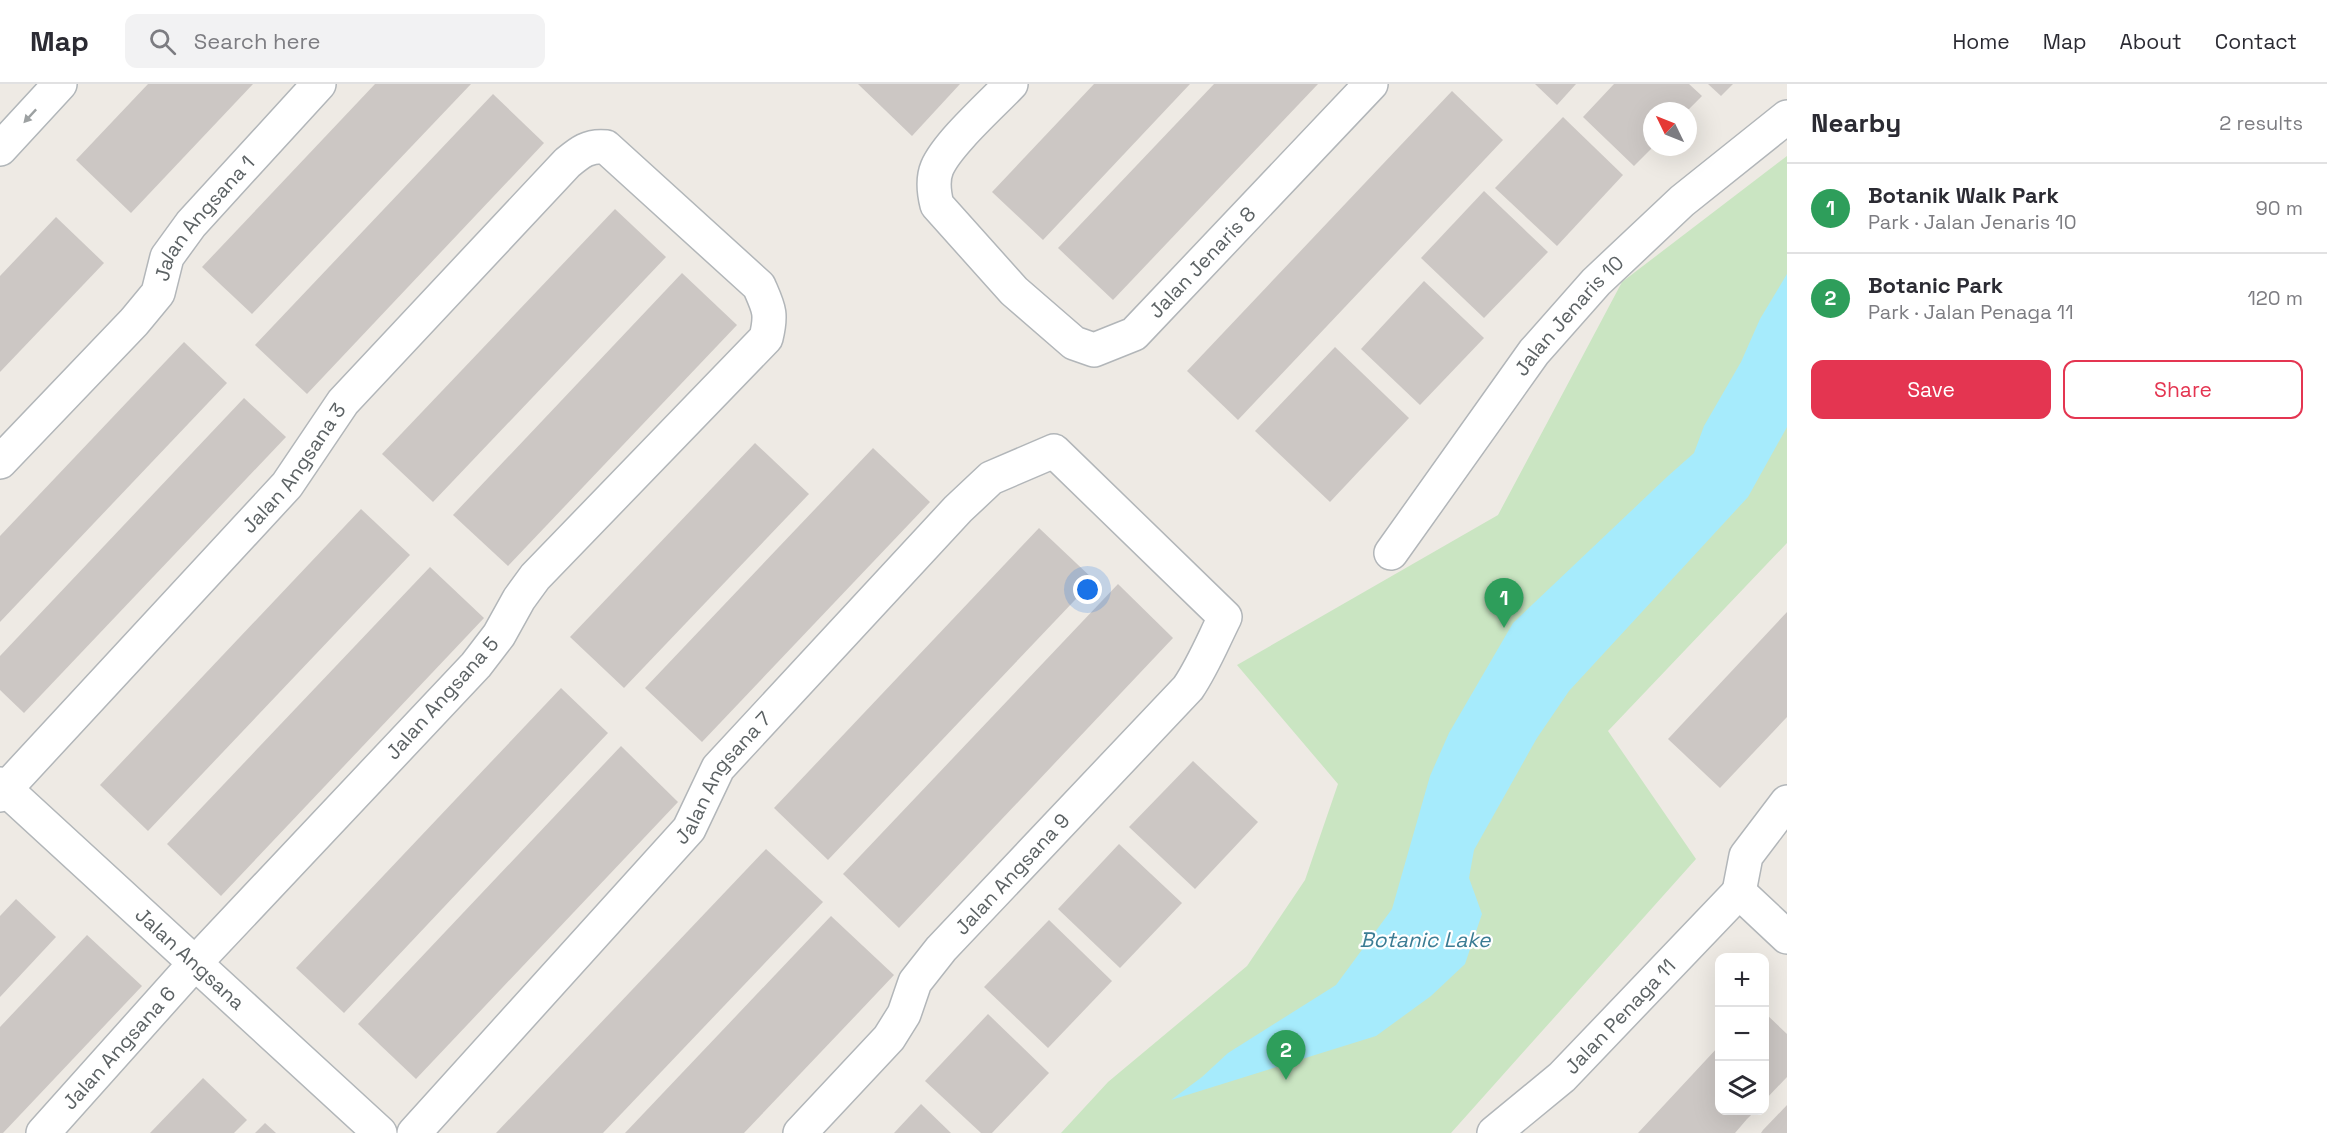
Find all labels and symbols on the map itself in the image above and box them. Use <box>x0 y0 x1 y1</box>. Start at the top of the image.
north arrow <box>1643 102 1697 156</box>
one-way arrow <box>23 109 37 124</box>
street label: Jalan Angsana 1 <box>149 150 260 284</box>
street label: Jalan Jenaris 8 <box>1143 201 1261 324</box>
street label: Jalan Jenaris 10 <box>1508 250 1629 381</box>
street label: Jalan Angsana 3 <box>236 398 352 539</box>
your location <box>1073 575 1102 604</box>
pin: 1 <box>1484 578 1524 628</box>
street label: Jalan Angsana 5 <box>380 631 504 765</box>
street label: Jalan Angsana 7 <box>669 706 777 850</box>
street label: Jalan Angsana 9 <box>949 808 1075 940</box>
street label: Jalan Angsana <box>130 902 250 1015</box>
water label: Botanic Lake <box>1360 926 1492 953</box>
street label: Jalan Penaga 11 <box>1559 953 1681 1080</box>
street label: Jalan Angsana 6 <box>57 981 181 1115</box>
pin: 2 <box>1266 1030 1306 1080</box>

